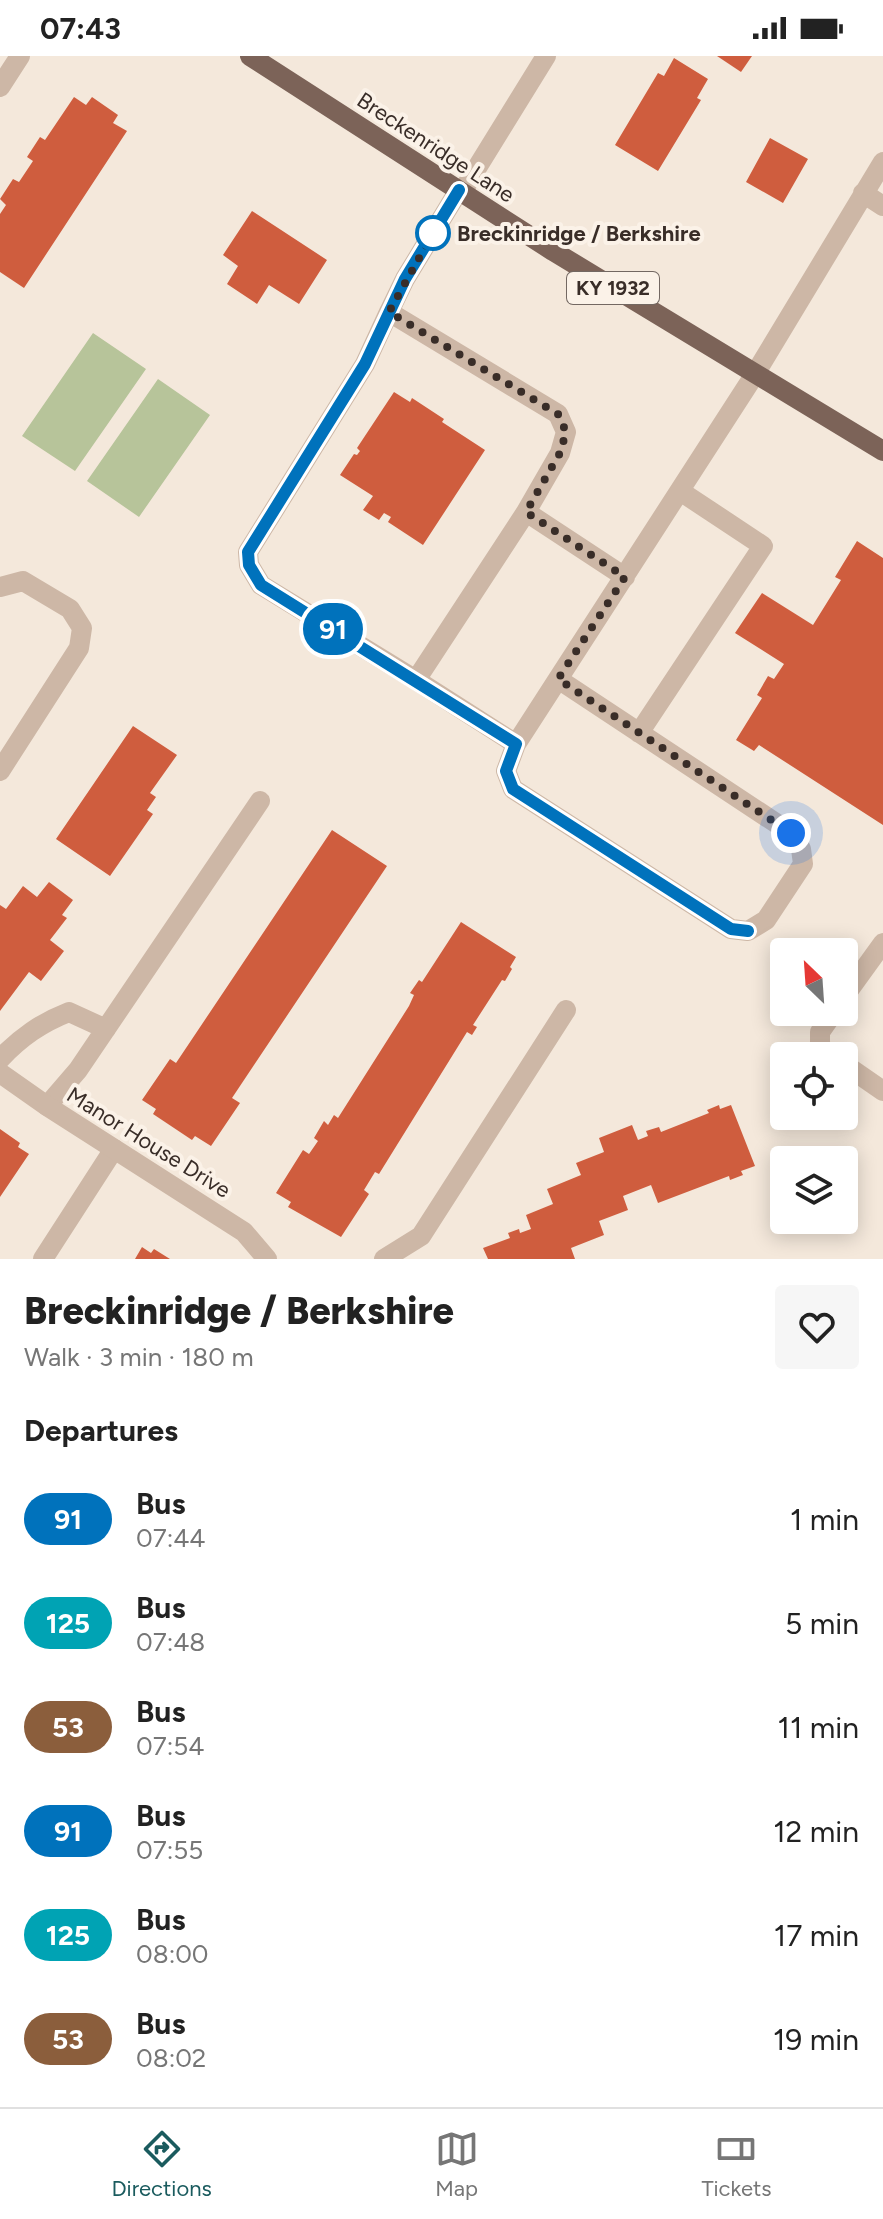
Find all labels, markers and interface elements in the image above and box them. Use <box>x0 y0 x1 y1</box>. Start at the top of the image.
text: 07:43 <box>40 10 121 47</box>
street label: Breckenridge Lane <box>352 86 520 208</box>
marker: Breckinridge / Berkshire <box>416 216 450 250</box>
place label: Breckinridge / Berkshire <box>457 220 701 247</box>
road number: KY 1932 <box>567 272 659 304</box>
line badge: 91 <box>297 603 369 655</box>
text: 91 <box>319 612 347 646</box>
your location <box>771 813 811 853</box>
north arrow <box>770 938 858 1026</box>
map controls <box>770 938 858 1234</box>
button: locate <box>770 1042 858 1130</box>
street label: Manor House Drive <box>62 1081 236 1204</box>
button: layers <box>770 1146 858 1234</box>
button: heart <box>775 1285 859 1369</box>
text: Breckinridge / Berkshire <box>24 1288 454 1334</box>
text: Walk · 3 min · 180 m <box>24 1341 254 1373</box>
text: Departures <box>24 1412 178 1449</box>
text: Bus <box>136 1485 185 1522</box>
text: 1 min <box>790 1501 859 1538</box>
text: 91 <box>54 1502 82 1536</box>
text: 07:44 <box>136 1522 206 1554</box>
text: Bus <box>136 1589 185 1626</box>
text: 5 min <box>785 1605 859 1642</box>
text: 125 <box>46 1606 90 1640</box>
text: 07:48 <box>136 1626 205 1658</box>
text: Bus <box>136 1693 185 1730</box>
text: 11 min <box>778 1709 859 1746</box>
text: 53 <box>52 1710 84 1744</box>
text: 07:54 <box>136 1730 204 1762</box>
text: Bus <box>136 1797 185 1834</box>
text: 12 min <box>773 1813 859 1850</box>
text: 91 <box>54 1814 82 1848</box>
text: 07:55 <box>136 1834 203 1866</box>
text: Bus <box>136 1901 185 1938</box>
text: 17 min <box>774 1917 859 1954</box>
text: 125 <box>46 1918 90 1952</box>
text: 08:00 <box>136 1938 209 1970</box>
text: Bus <box>136 2005 185 2042</box>
text: 19 min <box>773 2021 859 2058</box>
text: 53 <box>52 2022 84 2056</box>
text: 08:02 <box>136 2042 206 2074</box>
tab: Directions <box>111 2127 212 2202</box>
tab: Map <box>435 2127 479 2202</box>
tab: Tickets <box>701 2127 772 2202</box>

